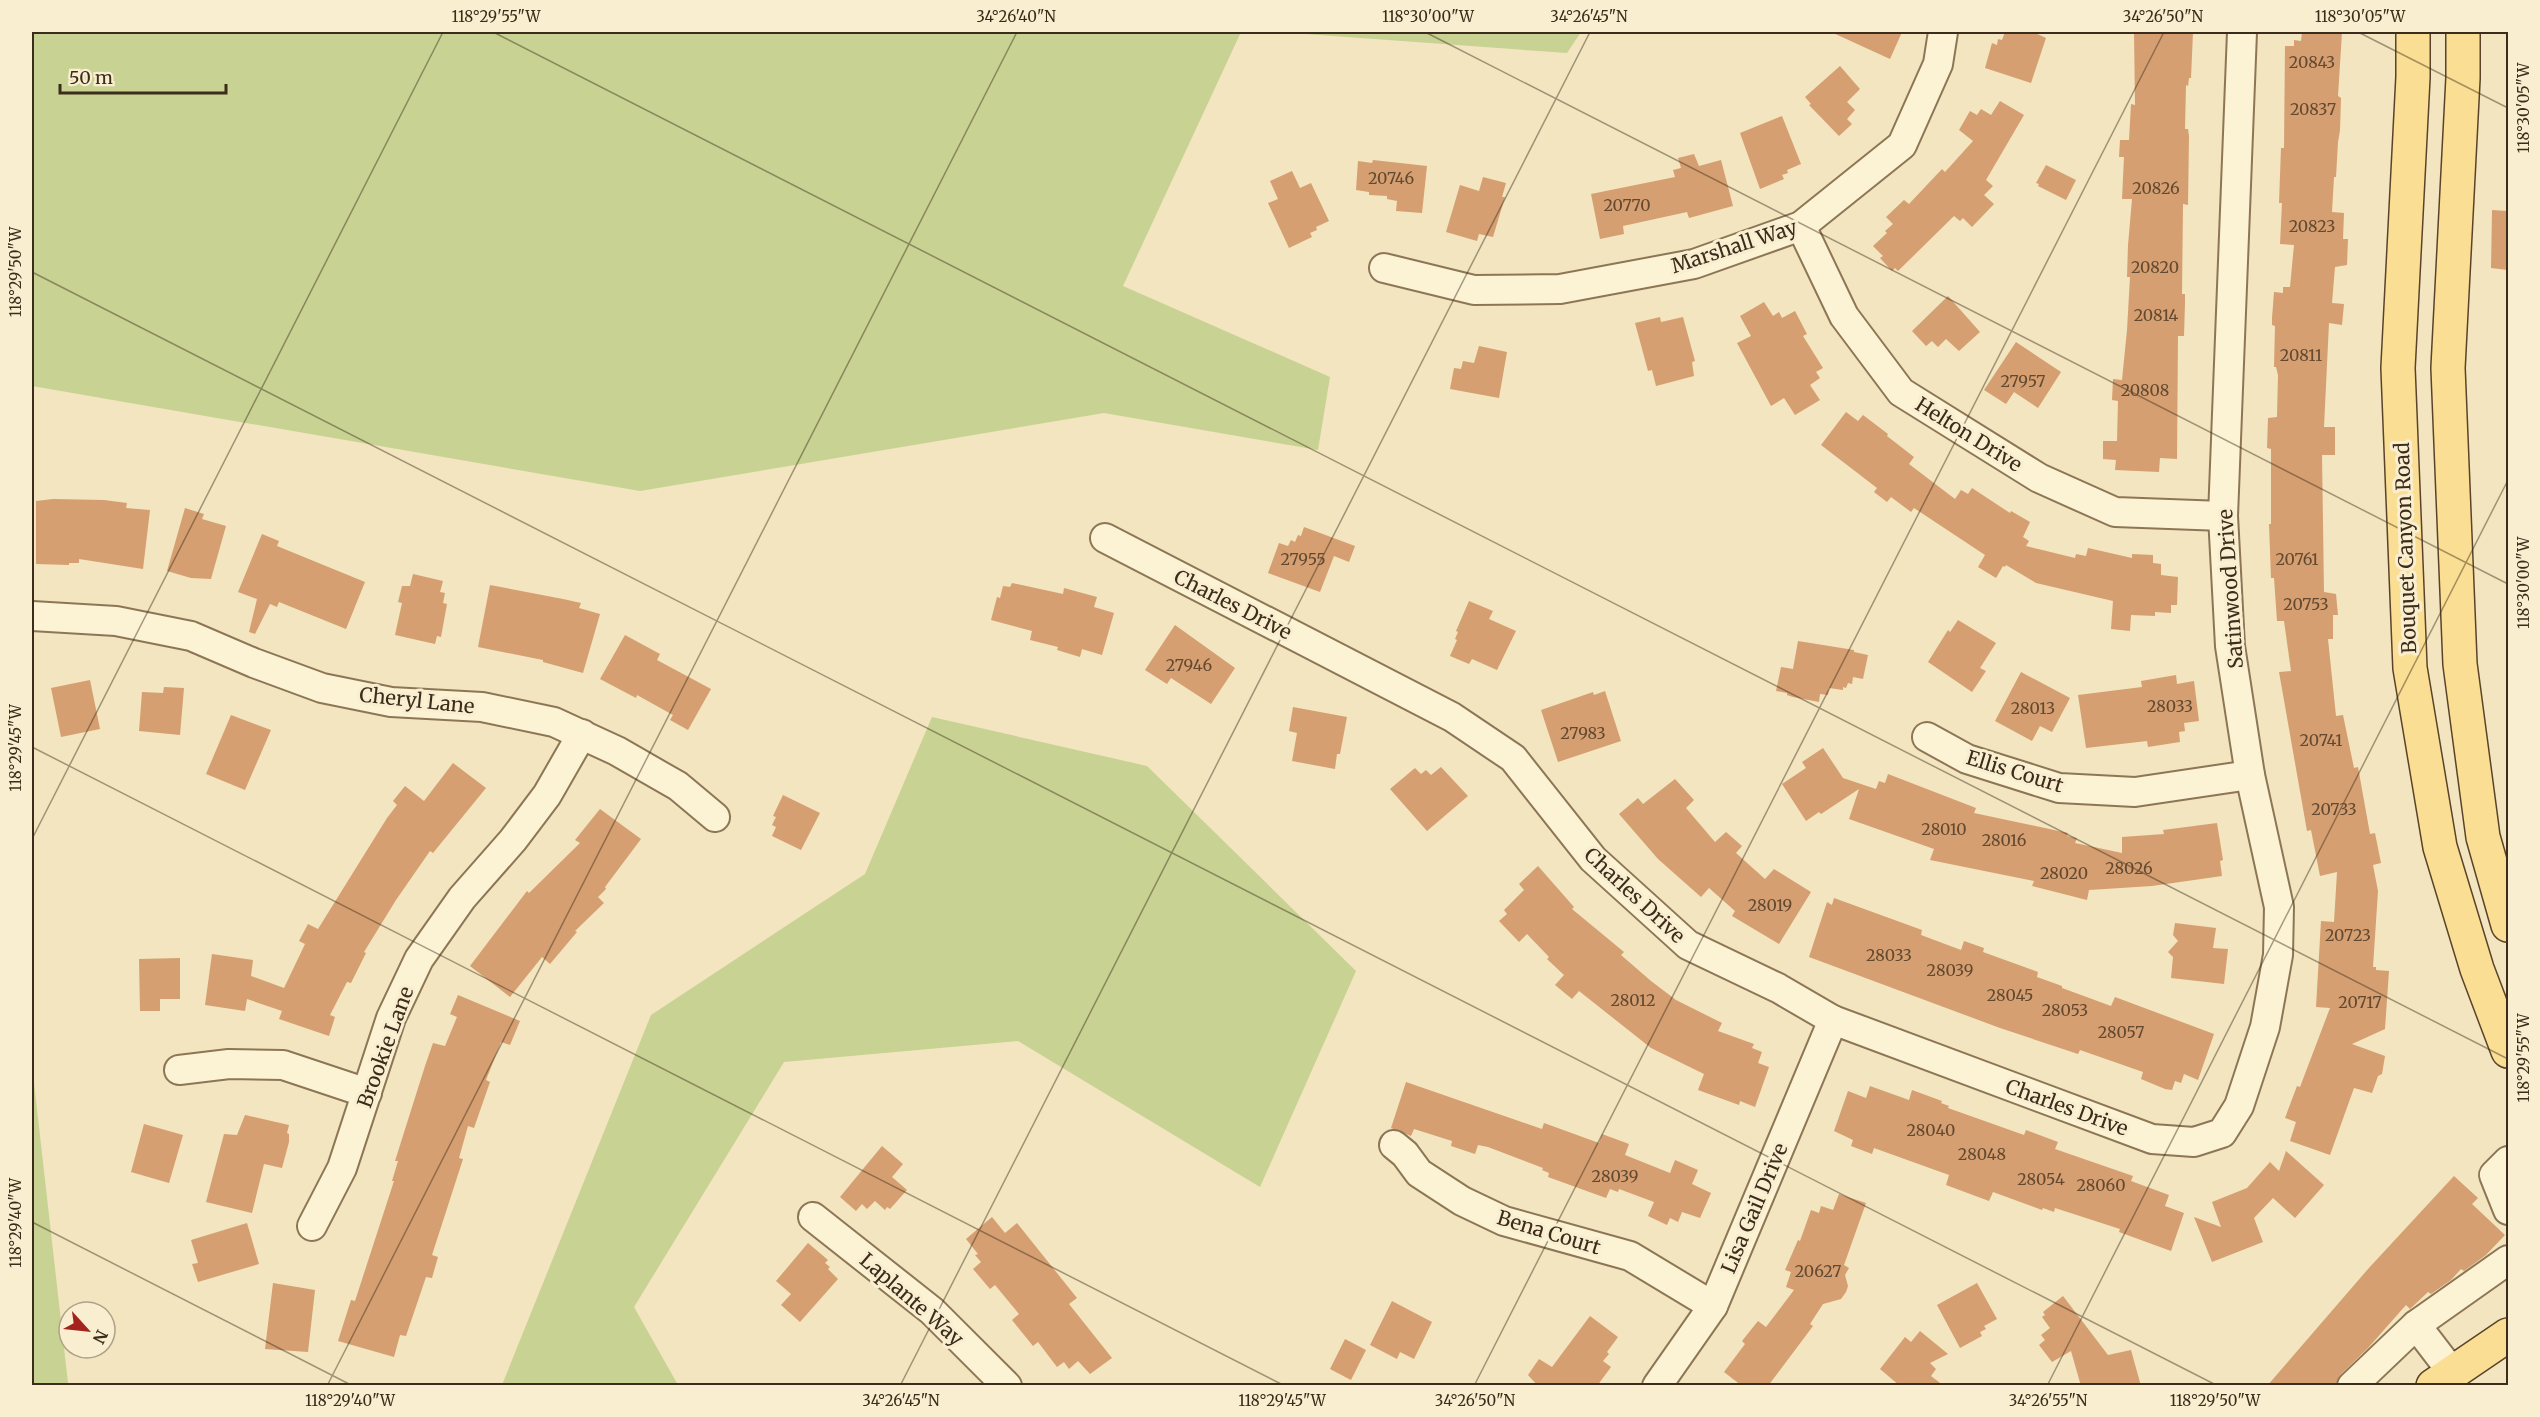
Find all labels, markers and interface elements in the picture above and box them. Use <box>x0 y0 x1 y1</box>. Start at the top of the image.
text: 118°29'55"W <box>452 7 541 26</box>
text: 34°26'40"N <box>976 7 1056 26</box>
text: 118°30'00"W <box>1382 7 1475 26</box>
text: 34°26'45"N <box>1550 7 1628 26</box>
text: 34°26'50"N <box>2123 7 2204 26</box>
text: 118°30'05"W <box>2315 7 2406 26</box>
house number: 20843 <box>2289 52 2335 72</box>
scale bar <box>60 57 226 95</box>
text: 118°30'05"W <box>2514 62 2533 153</box>
text: 50 m <box>69 66 113 89</box>
house number: 20837 <box>2290 99 2336 119</box>
house number: 20746 <box>1368 168 1414 188</box>
house number: 20826 <box>2132 178 2180 198</box>
house number: 20770 <box>1603 195 1651 215</box>
street label: Marshall Way <box>1668 214 1801 278</box>
house number: 20823 <box>2289 216 2335 236</box>
text: 118°29'50"W <box>6 226 25 317</box>
house number: 20820 <box>2131 257 2179 277</box>
house number: 20814 <box>2134 305 2178 325</box>
house number: 20811 <box>2280 345 2322 365</box>
house number: 27957 <box>2001 371 2045 391</box>
house number: 20808 <box>2121 380 2169 400</box>
street label: Helton Drive <box>1911 391 2027 477</box>
street label: Bouquet Canyon Road <box>2389 442 2421 654</box>
street label: Satinwood Drive <box>2212 508 2248 670</box>
text: 118°30'00"W <box>2514 536 2533 629</box>
house number: 27955 <box>1281 549 1325 569</box>
house number: 20761 <box>2275 549 2319 569</box>
street label: Charles Drive <box>1170 564 1296 644</box>
house number: 20753 <box>2283 594 2329 614</box>
house number: 27946 <box>1166 655 1213 675</box>
street label: Cheryl Lane <box>358 682 476 718</box>
house number: 28033 <box>2147 696 2193 716</box>
house number: 28013 <box>2011 698 2055 718</box>
text: 118°29'45"W <box>6 703 25 792</box>
house number: 27983 <box>1560 723 1606 743</box>
house number: 20741 <box>2300 730 2342 750</box>
street label: Ellis Court <box>1964 744 2067 798</box>
house number: 20733 <box>2311 799 2357 819</box>
house number: 28010 <box>1921 819 1967 839</box>
house number: 28016 <box>1982 830 2027 850</box>
street label: Charles Drive <box>1579 842 1691 948</box>
house number: 28026 <box>2105 858 2153 878</box>
house number: 28020 <box>2040 863 2088 883</box>
house number: 28019 <box>1748 895 1792 915</box>
house number: 20723 <box>2325 925 2371 945</box>
house number: 28033 <box>1866 945 1912 965</box>
house number: 28039 <box>1927 960 1973 980</box>
street label: Brookie Lane <box>351 983 419 1111</box>
house number: 28045 <box>1987 985 2033 1005</box>
house number: 28012 <box>1610 990 1656 1010</box>
house number: 20717 <box>2338 992 2382 1012</box>
house number: 28053 <box>2042 1000 2088 1020</box>
text: 118°29'55"W <box>2514 1013 2533 1102</box>
house number: 28057 <box>2098 1022 2144 1042</box>
street label: Charles Drive <box>2002 1073 2132 1141</box>
house number: 28040 <box>1907 1120 1955 1140</box>
street label: Lisa Gail Drive <box>1715 1139 1793 1277</box>
house number: 28048 <box>1958 1144 2006 1164</box>
house number: 28039 <box>1592 1166 1638 1186</box>
house number: 28054 <box>2017 1169 2065 1189</box>
house number: 28060 <box>2076 1175 2126 1195</box>
text: 118°29'40"W <box>6 1177 25 1268</box>
street label: Bena Court <box>1494 1204 1604 1260</box>
street label: Laplante Way <box>855 1247 969 1351</box>
house number: 20627 <box>1795 1261 1841 1281</box>
north arrow <box>57 1300 117 1360</box>
text: N <box>88 1327 112 1347</box>
text: 118°29'40"W <box>305 1391 396 1410</box>
text: 34°26'45"N <box>862 1391 940 1410</box>
text: 118°29'45"W <box>1238 1391 1327 1410</box>
text: 34°26'50"N <box>1435 1391 1516 1410</box>
text: 34°26'55"N <box>2009 1391 2088 1410</box>
text: 118°29'50"W <box>2170 1391 2261 1410</box>

